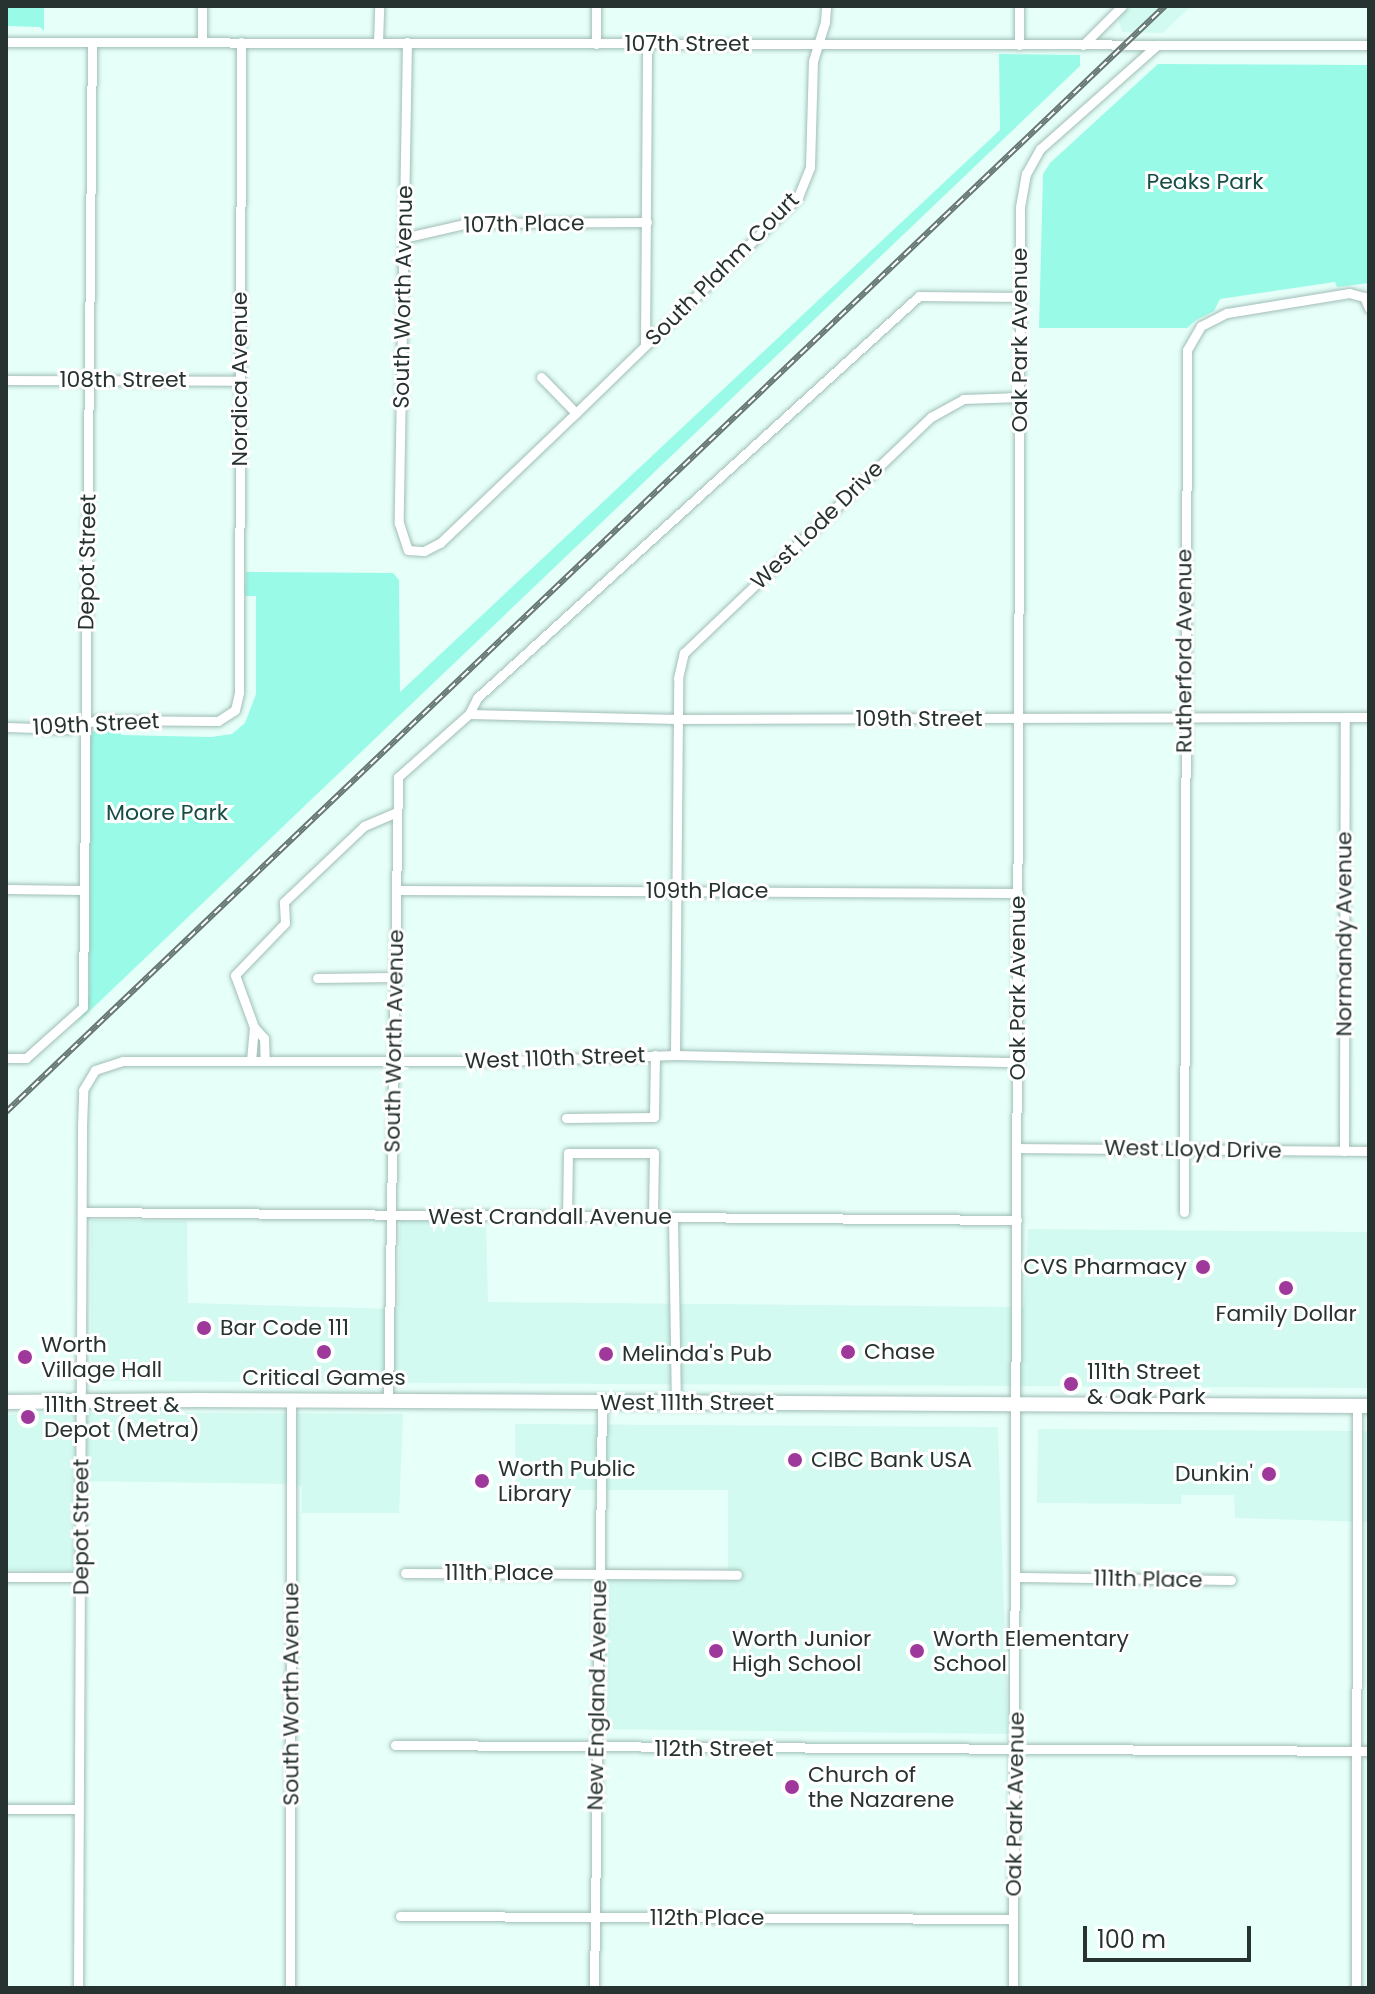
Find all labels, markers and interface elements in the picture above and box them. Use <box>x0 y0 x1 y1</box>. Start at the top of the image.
street label: 107th Street <box>624 31 750 57</box>
park label: Peaks Park <box>1146 169 1264 195</box>
street label: South Worth Avenue <box>388 185 418 409</box>
street label: South Plahm Court <box>640 187 804 351</box>
street label: 107th Place <box>463 210 585 238</box>
street label: Oak Park Avenue <box>1007 248 1033 432</box>
street label: Nordica Avenue <box>227 292 253 466</box>
street label: 108th Street <box>59 367 187 393</box>
street label: West Lode Drive <box>745 455 889 595</box>
street label: Depot Street <box>73 494 101 630</box>
street label: Rutherford Avenue <box>1171 549 1197 753</box>
street label: 109th Street <box>855 706 983 732</box>
street label: 109th Street <box>32 707 160 741</box>
park label: Moore Park <box>106 800 228 826</box>
street label: Normandy Avenue <box>1331 831 1357 1037</box>
street label: 109th Place <box>646 878 768 904</box>
street label: Oak Park Avenue <box>1005 896 1031 1080</box>
street label: South Worth Avenue <box>379 929 409 1153</box>
street label: West 110th Street <box>464 1042 646 1074</box>
street label: West Lloyd Drive <box>1104 1134 1282 1164</box>
street label: West Crandall Avenue <box>428 1204 672 1230</box>
place label: CVS Pharmacy <box>1023 1254 1187 1280</box>
marker: CVS Pharmacy <box>1194 1258 1212 1276</box>
marker: Family Dollar <box>1277 1279 1295 1297</box>
place label: Family Dollar <box>1215 1301 1357 1327</box>
place label: Bar Code 111 <box>220 1315 349 1341</box>
marker: Bar Code 111 <box>195 1319 213 1337</box>
place label: Worth Village Hall <box>41 1331 162 1382</box>
place label: Chase <box>864 1339 935 1365</box>
place label: Melinda's Pub <box>622 1341 772 1367</box>
marker: Critical Games <box>315 1343 333 1361</box>
marker: Chase <box>839 1343 857 1361</box>
marker: Melinda's Pub <box>597 1345 615 1363</box>
marker: Worth Village Hall <box>16 1348 34 1366</box>
place label: 111th Street & Oak Park <box>1087 1358 1206 1410</box>
place label: Critical Games <box>242 1365 406 1391</box>
marker: 111th Street & Oak Park <box>1062 1375 1080 1393</box>
street label: West 111th Street <box>600 1390 774 1416</box>
place label: 111th Street & Depot (Metra) <box>44 1391 200 1442</box>
marker: 111th Street & Depot (Metra) <box>19 1408 37 1426</box>
place label: CIBC Bank USA <box>811 1447 972 1473</box>
marker: CIBC Bank USA <box>786 1451 804 1469</box>
place label: Worth Public Library <box>498 1455 636 1506</box>
street label: Depot Street <box>68 1459 94 1595</box>
place label: Dunkin' <box>1175 1461 1253 1487</box>
marker: Dunkin' <box>1260 1465 1278 1483</box>
marker: Worth Public Library <box>473 1472 491 1490</box>
street label: 111th Place <box>444 1560 554 1586</box>
street label: 111th Place <box>1093 1565 1203 1593</box>
street label: New England Avenue <box>582 1579 612 1811</box>
street label: South Worth Avenue <box>278 1582 304 1806</box>
place label: Worth Junior High School <box>732 1625 871 1676</box>
place label: Worth Elementary School <box>933 1625 1129 1676</box>
marker: Worth Junior High School <box>707 1642 725 1660</box>
marker: Worth Elementary School <box>908 1642 926 1660</box>
street label: Oak Park Avenue <box>1000 1711 1030 1897</box>
street label: 112th Street <box>654 1736 774 1762</box>
place label: Church of the Nazarene <box>808 1761 954 1812</box>
marker: Church of the Nazarene <box>783 1778 801 1796</box>
street label: 112th Place <box>650 1905 764 1931</box>
scale bar <box>1087 1910 1255 1960</box>
text: 100 m <box>1097 1923 1166 1956</box>

